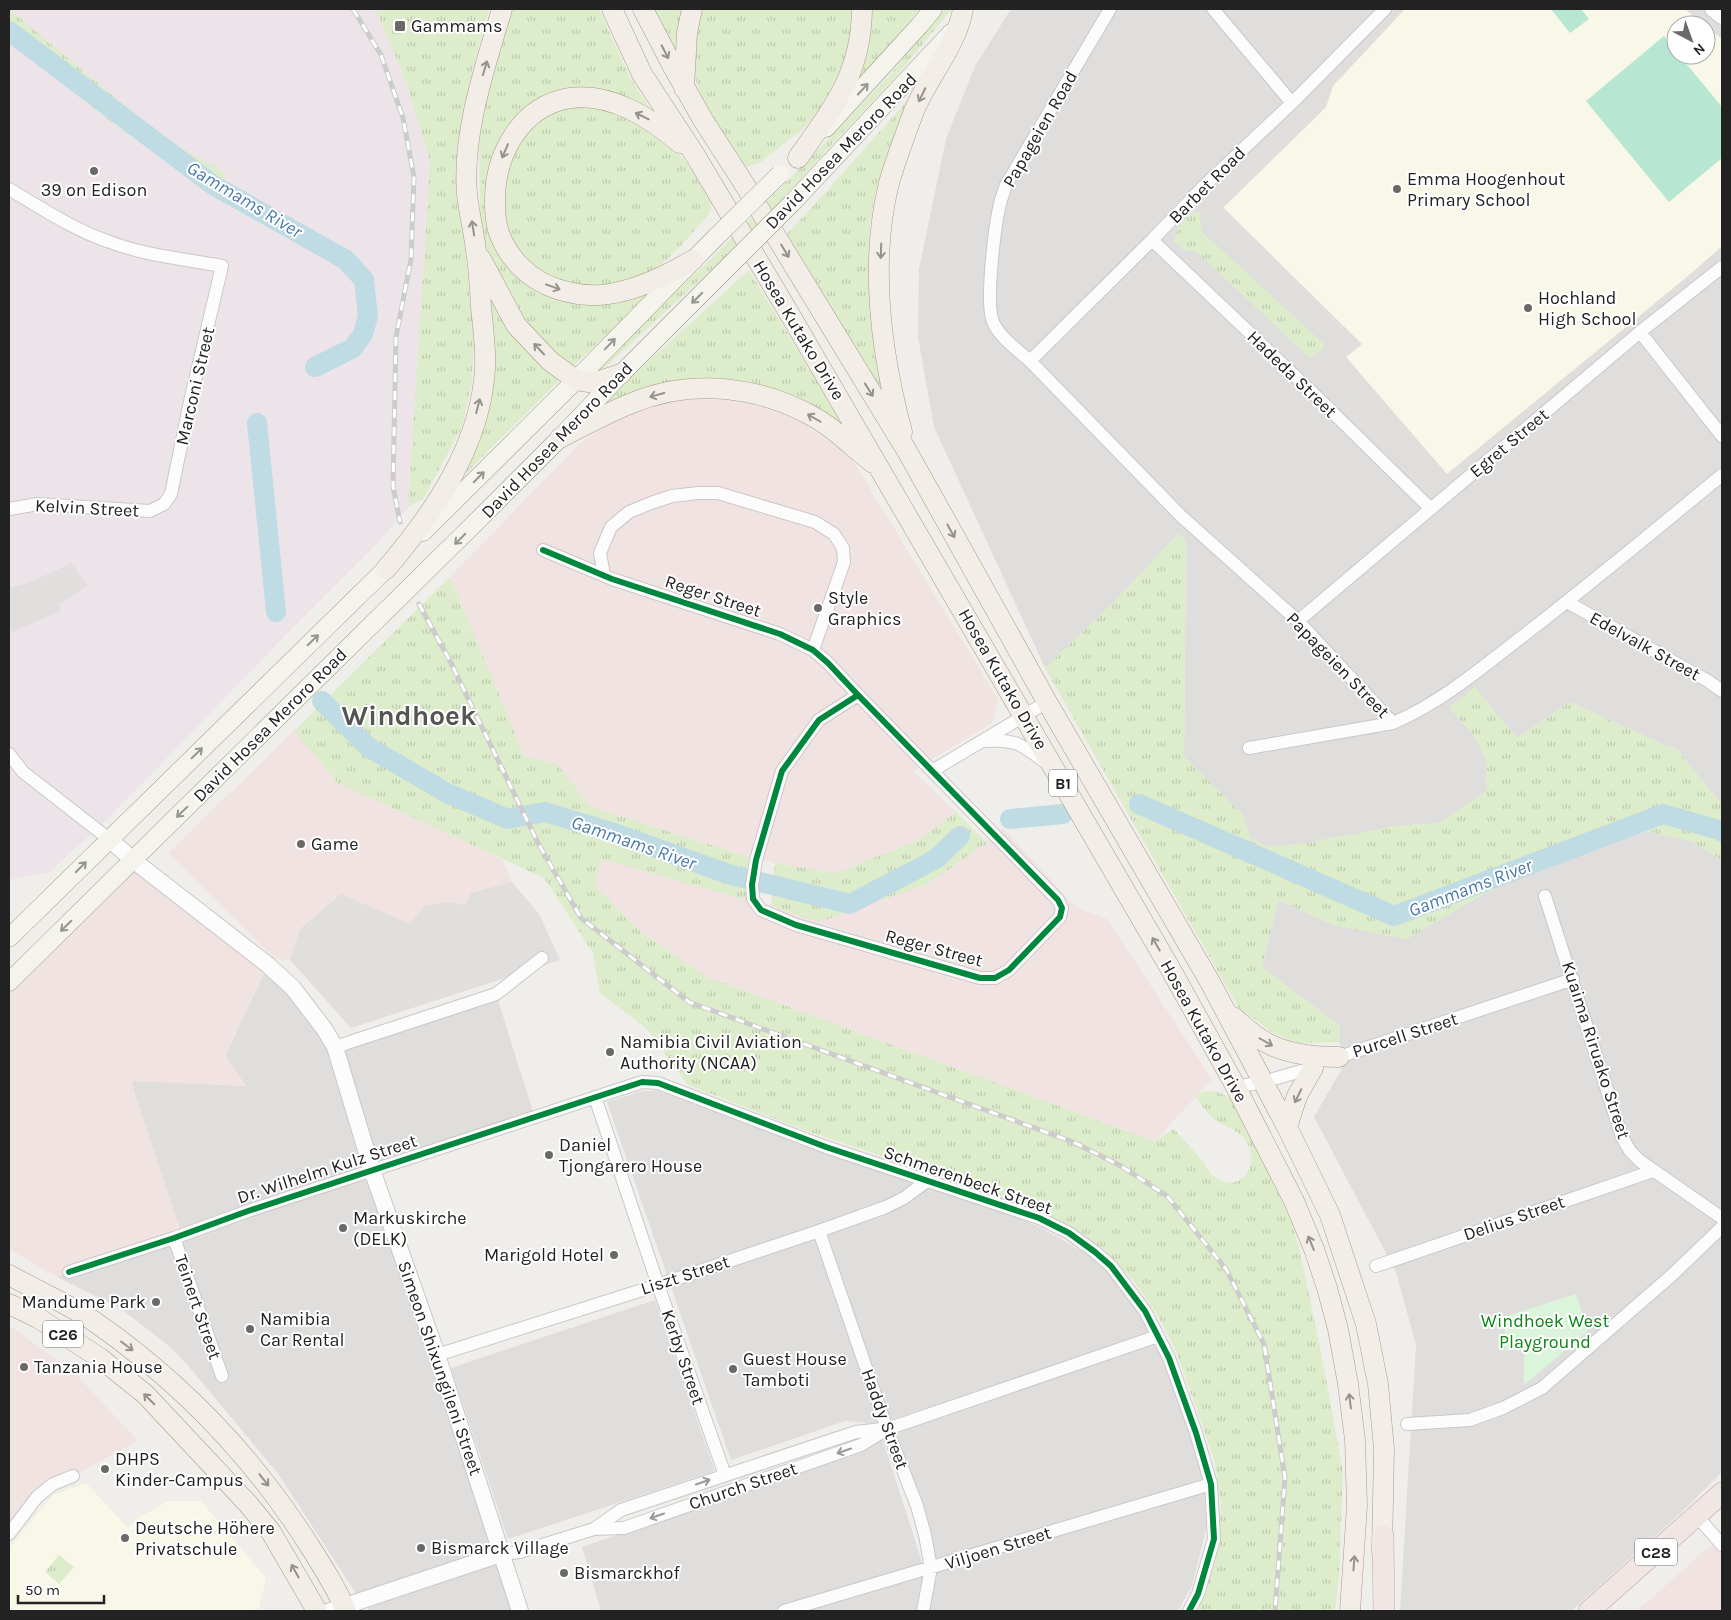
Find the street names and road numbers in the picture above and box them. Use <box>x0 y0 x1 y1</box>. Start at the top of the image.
street label: Papageien Road <box>998 67 1082 191</box>
street label: David Hosea Meroro Road <box>761 68 921 234</box>
street label: Barbet Road <box>1164 142 1250 228</box>
street label: Hosea Kutako Drive <box>748 256 850 404</box>
street label: Marconi Street <box>171 324 219 447</box>
street label: Hadeda Street <box>1243 326 1342 422</box>
street label: David Hosea Meroro Road <box>477 357 637 523</box>
street label: Egret Street <box>1465 403 1553 482</box>
street label: Kelvin Street <box>34 494 140 522</box>
street label: Reger Street <box>662 570 764 622</box>
street label: Hosea Kutako Drive <box>954 604 1052 754</box>
street label: Papageien Street <box>1282 607 1394 723</box>
street label: Edelvalk Street <box>1586 607 1704 686</box>
street label: David Hosea Meroro Road <box>188 643 352 807</box>
road number: B1 <box>1049 770 1077 796</box>
street label: Reger Street <box>883 924 985 972</box>
street label: Hosea Kutako Drive <box>1156 956 1252 1106</box>
street label: Kuaima Riruako Street <box>1557 958 1635 1142</box>
street label: Purcell Street <box>1349 1008 1461 1062</box>
street label: Dr. Wilhelm Kulz Street <box>234 1129 420 1208</box>
street label: Schmerenbeck Street <box>881 1141 1055 1219</box>
street label: Delius Street <box>1461 1190 1568 1246</box>
street label: Liszt Street <box>638 1250 732 1300</box>
street label: Teinert Street <box>170 1252 226 1362</box>
street label: Simeon Shixungileni Street <box>393 1258 487 1478</box>
street label: Kerby Street <box>656 1306 710 1408</box>
road number: C26 <box>43 1320 83 1348</box>
street label: Haddy Street <box>857 1366 913 1472</box>
street label: Church Street <box>686 1457 800 1515</box>
street label: Viljoen Street <box>942 1521 1054 1575</box>
road number: C28 <box>1635 1538 1677 1565</box>

